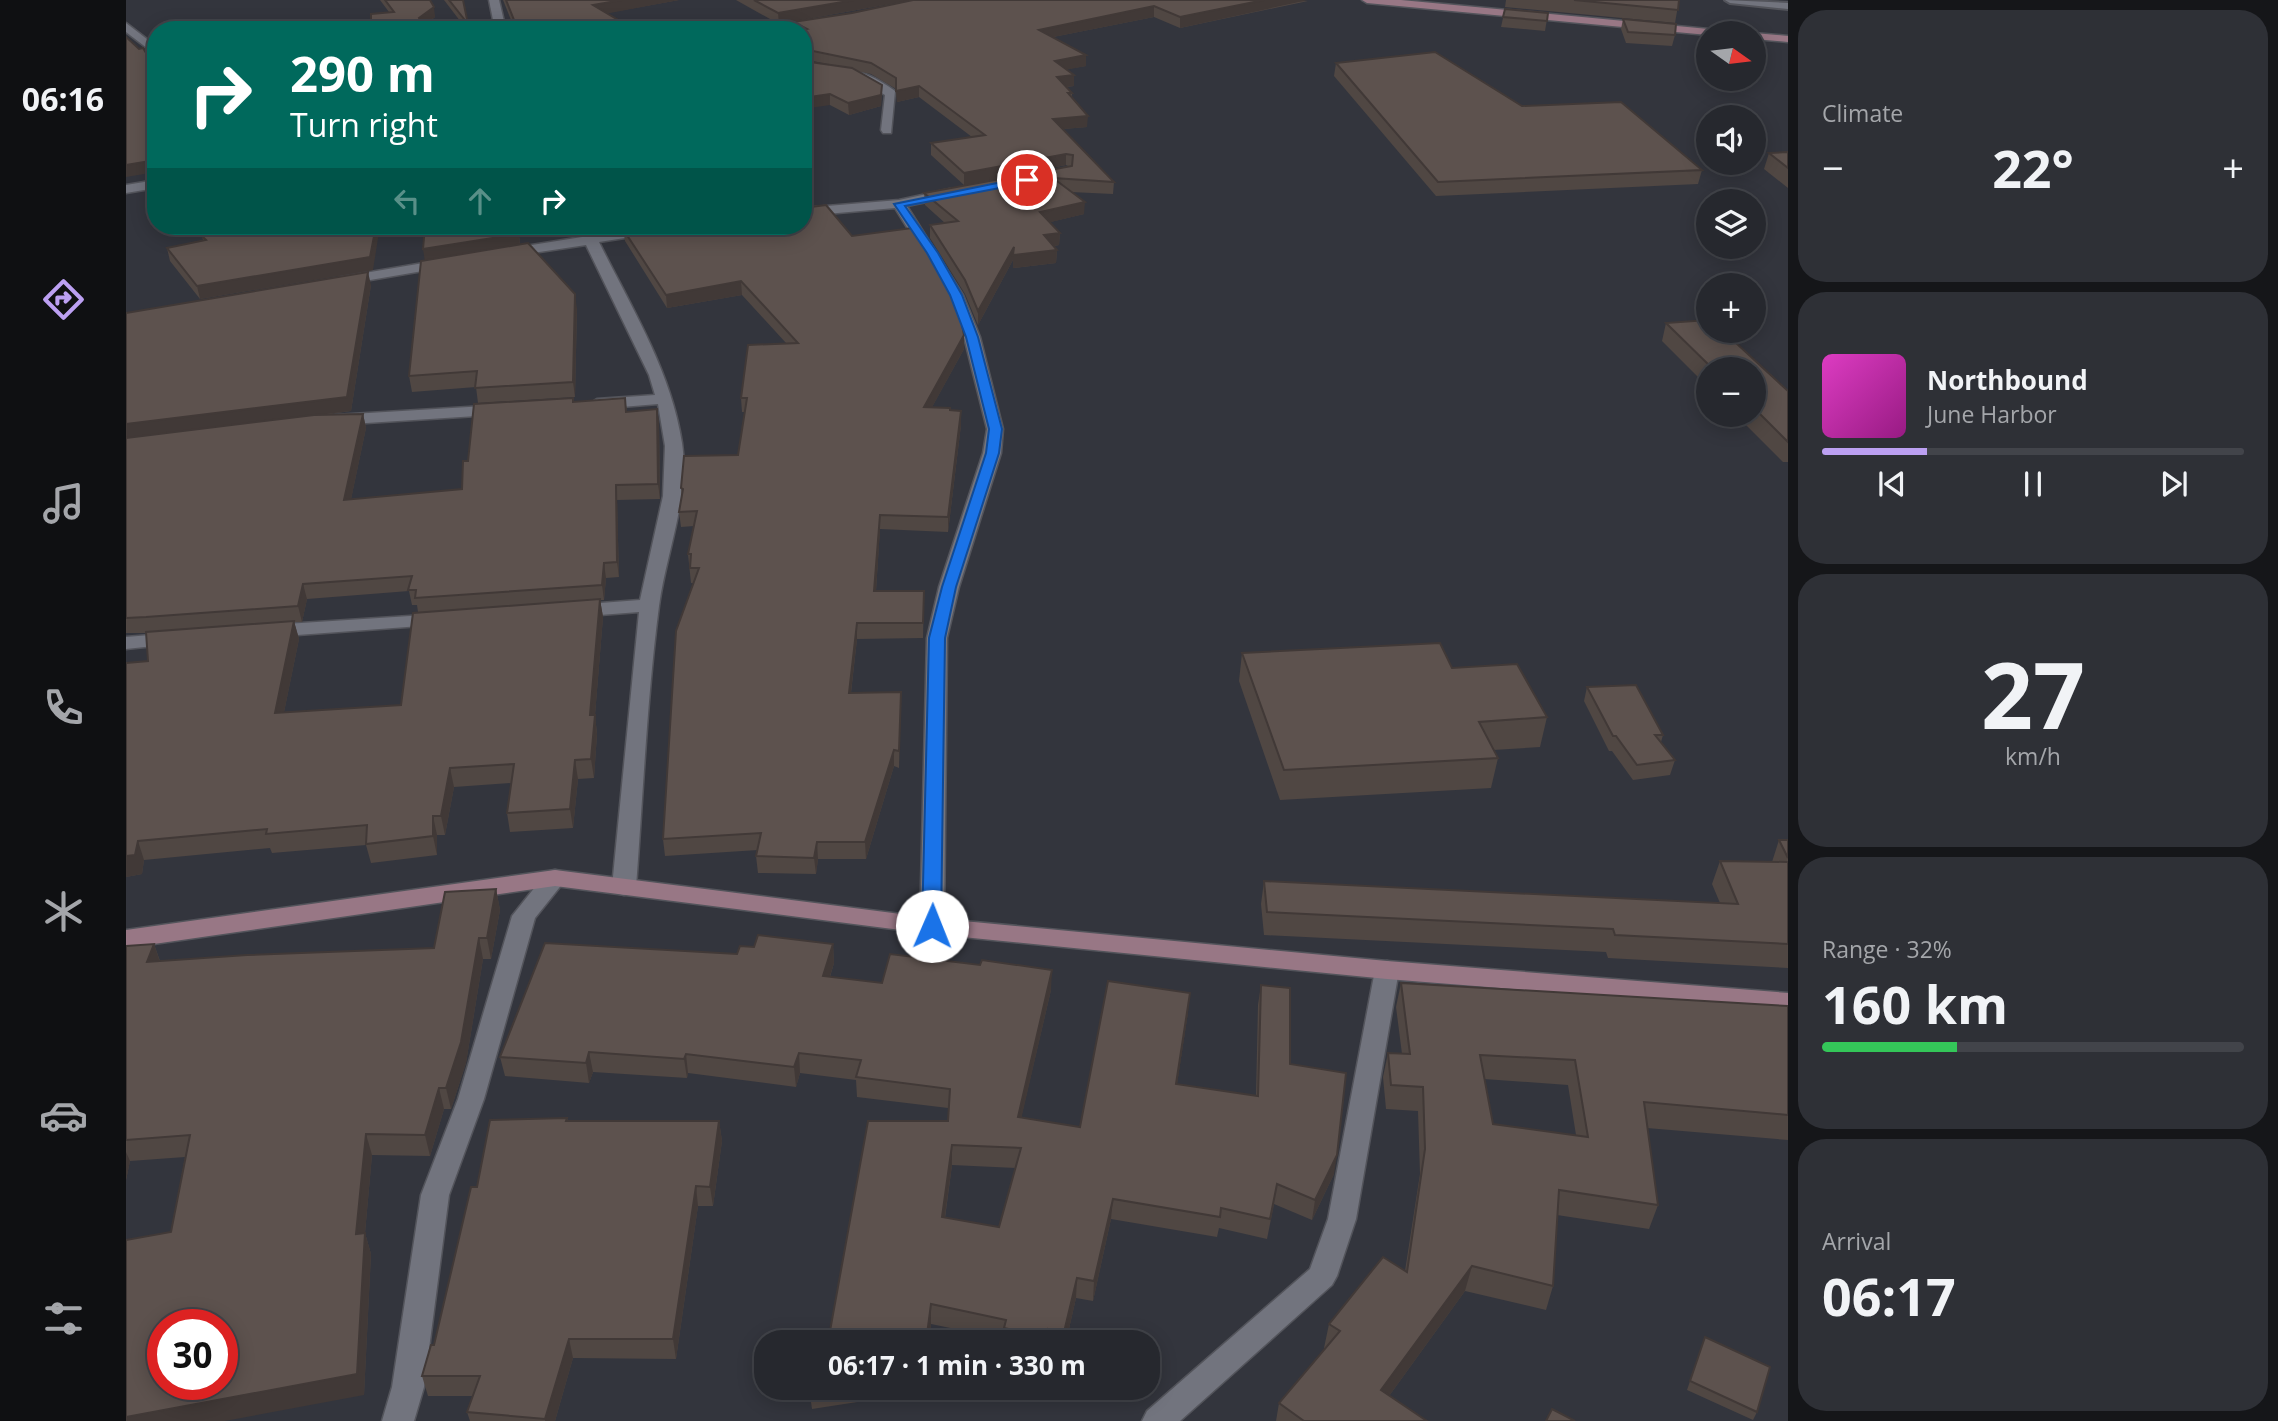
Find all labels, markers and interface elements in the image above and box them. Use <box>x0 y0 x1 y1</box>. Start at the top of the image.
north arrow <box>1696 21 1766 91</box>
map controls <box>1696 21 1766 427</box>
text: 290 m <box>290 40 435 106</box>
icon: right <box>175 49 266 140</box>
text: 06:16 <box>22 77 104 120</box>
text: Climate <box>1822 97 1903 129</box>
text: Turn right <box>290 103 438 146</box>
button: sound <box>1696 105 1766 175</box>
text: 22° <box>1992 132 2074 203</box>
text: − <box>1822 141 1844 193</box>
text: + <box>2222 141 2244 193</box>
pin <box>997 150 1057 210</box>
icon: arrive <box>1008 161 1046 199</box>
icon: left <box>388 182 426 220</box>
icon: ahead <box>461 182 499 220</box>
icon: right <box>534 182 572 220</box>
button: layers <box>1696 189 1766 259</box>
button: + <box>1696 273 1766 343</box>
icon: directions <box>39 275 88 324</box>
button: − <box>1696 357 1766 427</box>
text: Northbound <box>1927 362 2088 398</box>
text: June Harbor <box>1927 398 2057 430</box>
icon: previous <box>1873 465 1911 503</box>
icon: pause <box>2014 465 2052 503</box>
icon: next <box>2155 465 2193 503</box>
icon: music <box>39 479 88 528</box>
text: 27 <box>1981 632 2085 756</box>
icon: phone <box>39 683 88 732</box>
text: km/h <box>2005 740 2061 772</box>
icon: climate <box>39 887 88 936</box>
position arrow <box>895 889 969 963</box>
text: Range · 32% <box>1822 933 1952 965</box>
text: 160 km <box>1822 968 2008 1039</box>
icon: car <box>39 1091 88 1140</box>
text: Arrival <box>1822 1225 1891 1257</box>
text: 06:17 <box>1822 1260 1956 1331</box>
icon: filters <box>39 1294 88 1343</box>
speed limit sign: 30 <box>147 1309 238 1400</box>
text: 06:17 · 1 min · 330 m <box>828 1347 1086 1383</box>

